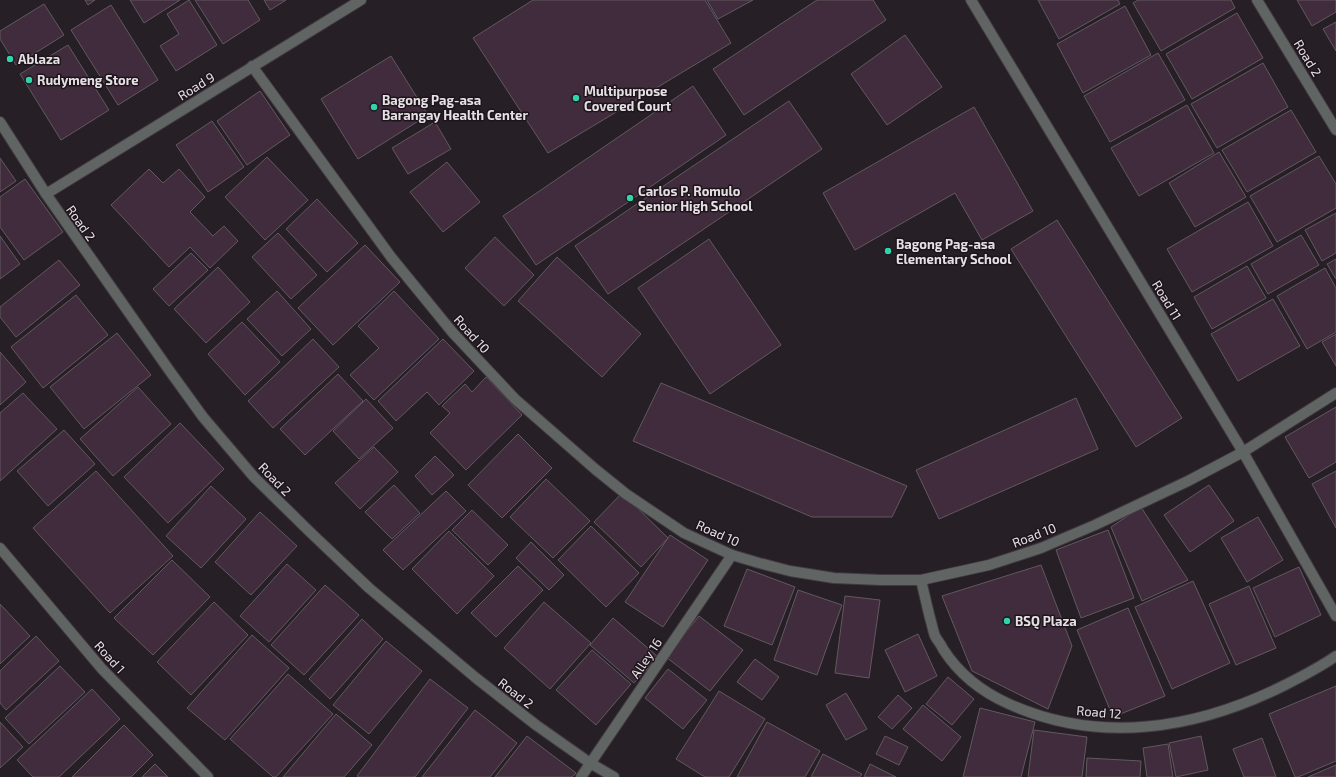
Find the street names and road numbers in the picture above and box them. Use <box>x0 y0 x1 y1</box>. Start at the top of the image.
street label: Road 2 <box>1291 37 1325 79</box>
street label: Road 9 <box>175 69 217 103</box>
street label: Road 2 <box>63 202 99 244</box>
street label: Road 11 <box>1149 277 1185 323</box>
street label: Road 10 <box>451 312 493 356</box>
street label: Road 2 <box>255 459 295 499</box>
street label: Road 10 <box>694 516 742 550</box>
street label: Road 10 <box>1010 519 1058 551</box>
street label: Alley 16 <box>627 635 665 681</box>
street label: Road 1 <box>91 638 129 676</box>
street label: Road 2 <box>495 674 537 712</box>
street label: Road 12 <box>1076 702 1122 722</box>

